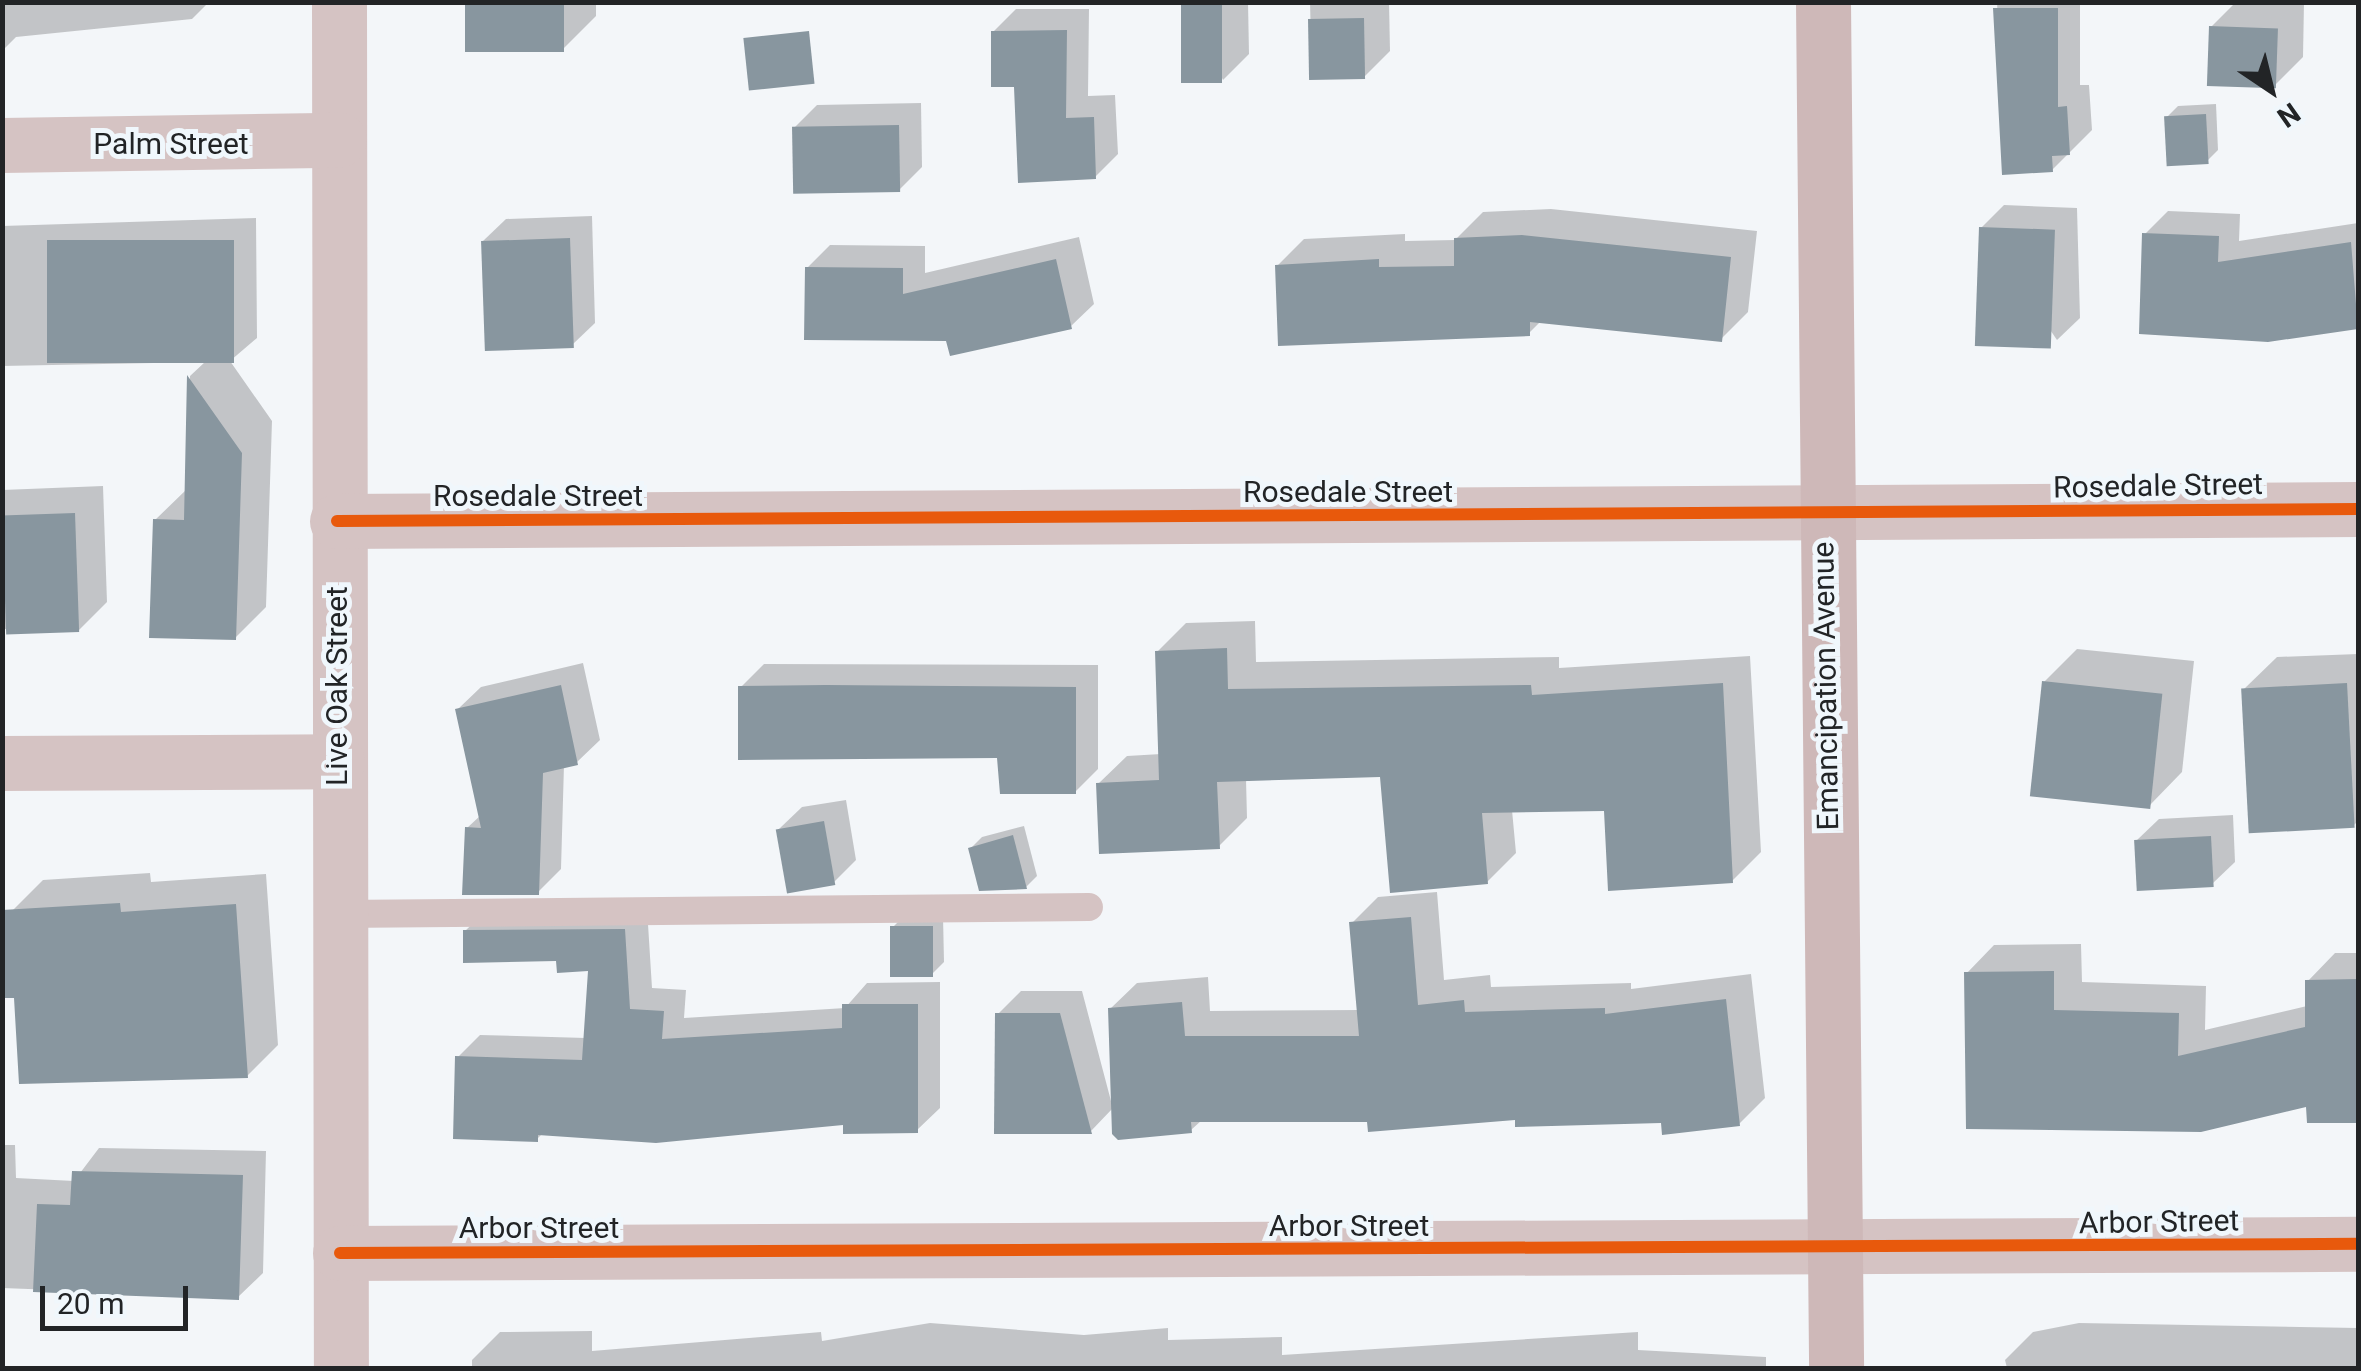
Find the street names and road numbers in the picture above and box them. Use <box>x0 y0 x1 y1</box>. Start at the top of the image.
street label: Palm Street <box>93 126 249 162</box>
street label: Rosedale Street <box>2053 466 2263 506</box>
street label: Rosedale Street <box>1243 474 1453 510</box>
street label: Rosedale Street <box>433 478 643 514</box>
street label: Emancipation Avenue <box>1805 541 1847 831</box>
street label: Live Oak Street <box>319 586 355 786</box>
street label: Arbor Street <box>2078 1203 2240 1241</box>
street label: Arbor Street <box>1269 1208 1429 1244</box>
street label: Arbor Street <box>459 1210 619 1246</box>

